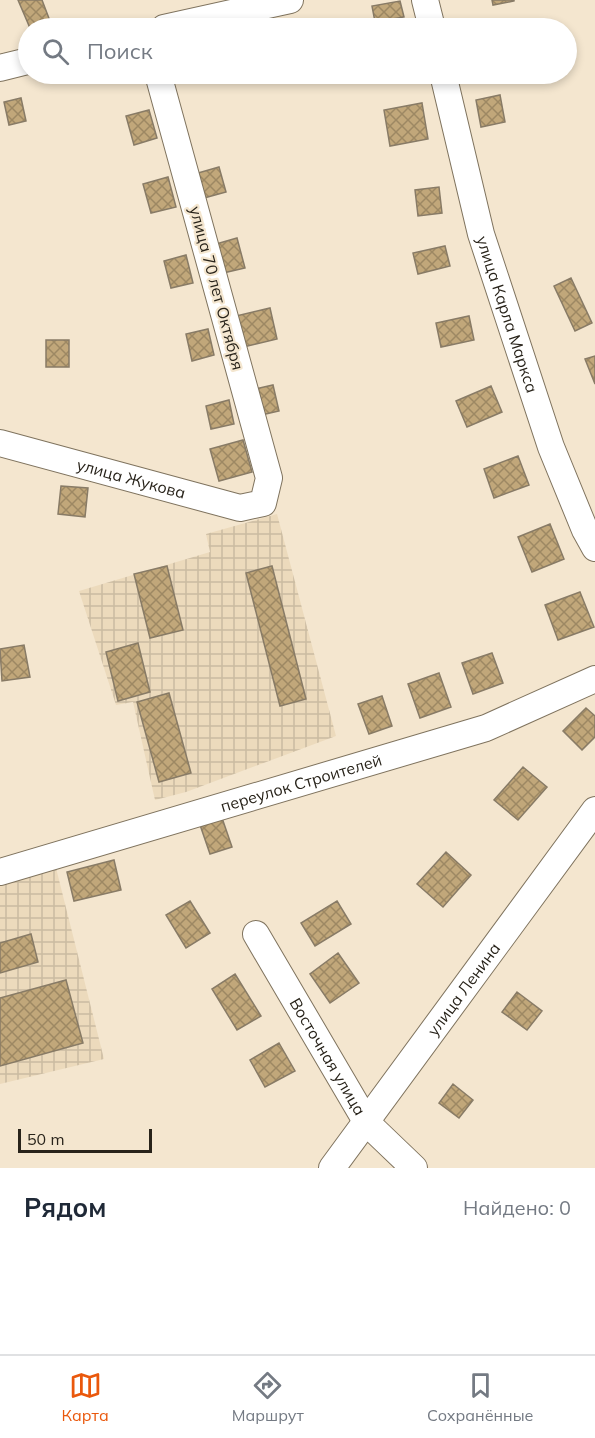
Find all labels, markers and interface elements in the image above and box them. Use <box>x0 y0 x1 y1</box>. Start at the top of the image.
search box <box>18 18 577 84</box>
icon: search <box>39 35 72 68</box>
text: Поиск <box>87 37 153 65</box>
street label: улица 70 лет Октября <box>185 204 249 372</box>
street label: улица Карла Маркса <box>472 233 542 395</box>
street label: улица Жукова <box>75 454 188 503</box>
street label: переулок Строителей <box>218 749 384 816</box>
street label: улица Ленина <box>423 939 504 1039</box>
street label: Восточная улица <box>286 994 370 1119</box>
scale bar <box>18 1126 152 1154</box>
text: 50 m <box>27 1129 64 1149</box>
text: Рядом <box>24 1191 107 1224</box>
text: Найдено: 0 <box>463 1195 571 1220</box>
tab: Карта <box>62 1369 109 1425</box>
tab: Маршрут <box>232 1369 304 1425</box>
tab: Сохранённые <box>427 1369 533 1425</box>

